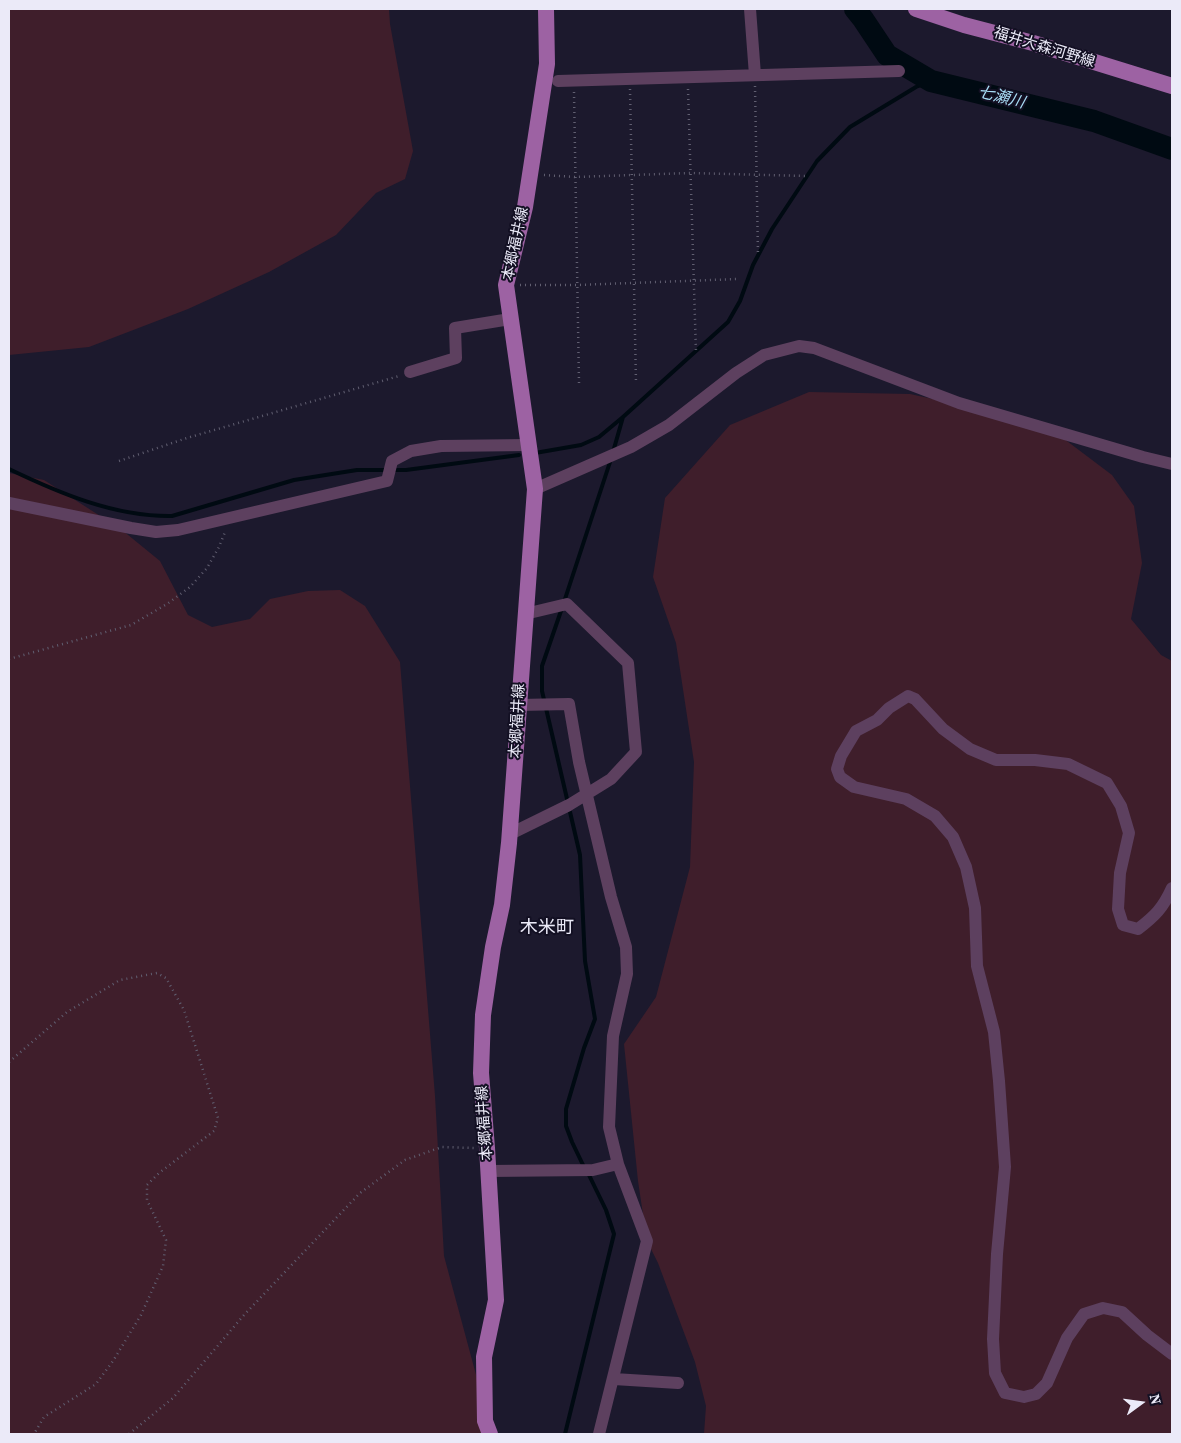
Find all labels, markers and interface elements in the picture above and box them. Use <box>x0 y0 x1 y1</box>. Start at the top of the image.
street label: 福井大森河野線 <box>991 24 1097 72</box>
water label: 七瀬川 <box>975 83 1027 113</box>
street label: 本郷福井線 <box>499 205 533 283</box>
street label: 本郷福井線 <box>507 683 529 759</box>
district label: 木米町 <box>520 917 574 939</box>
street label: 本郷福井線 <box>473 1085 497 1161</box>
north arrow <box>1116 1378 1166 1428</box>
text: N <box>1145 1392 1166 1407</box>

